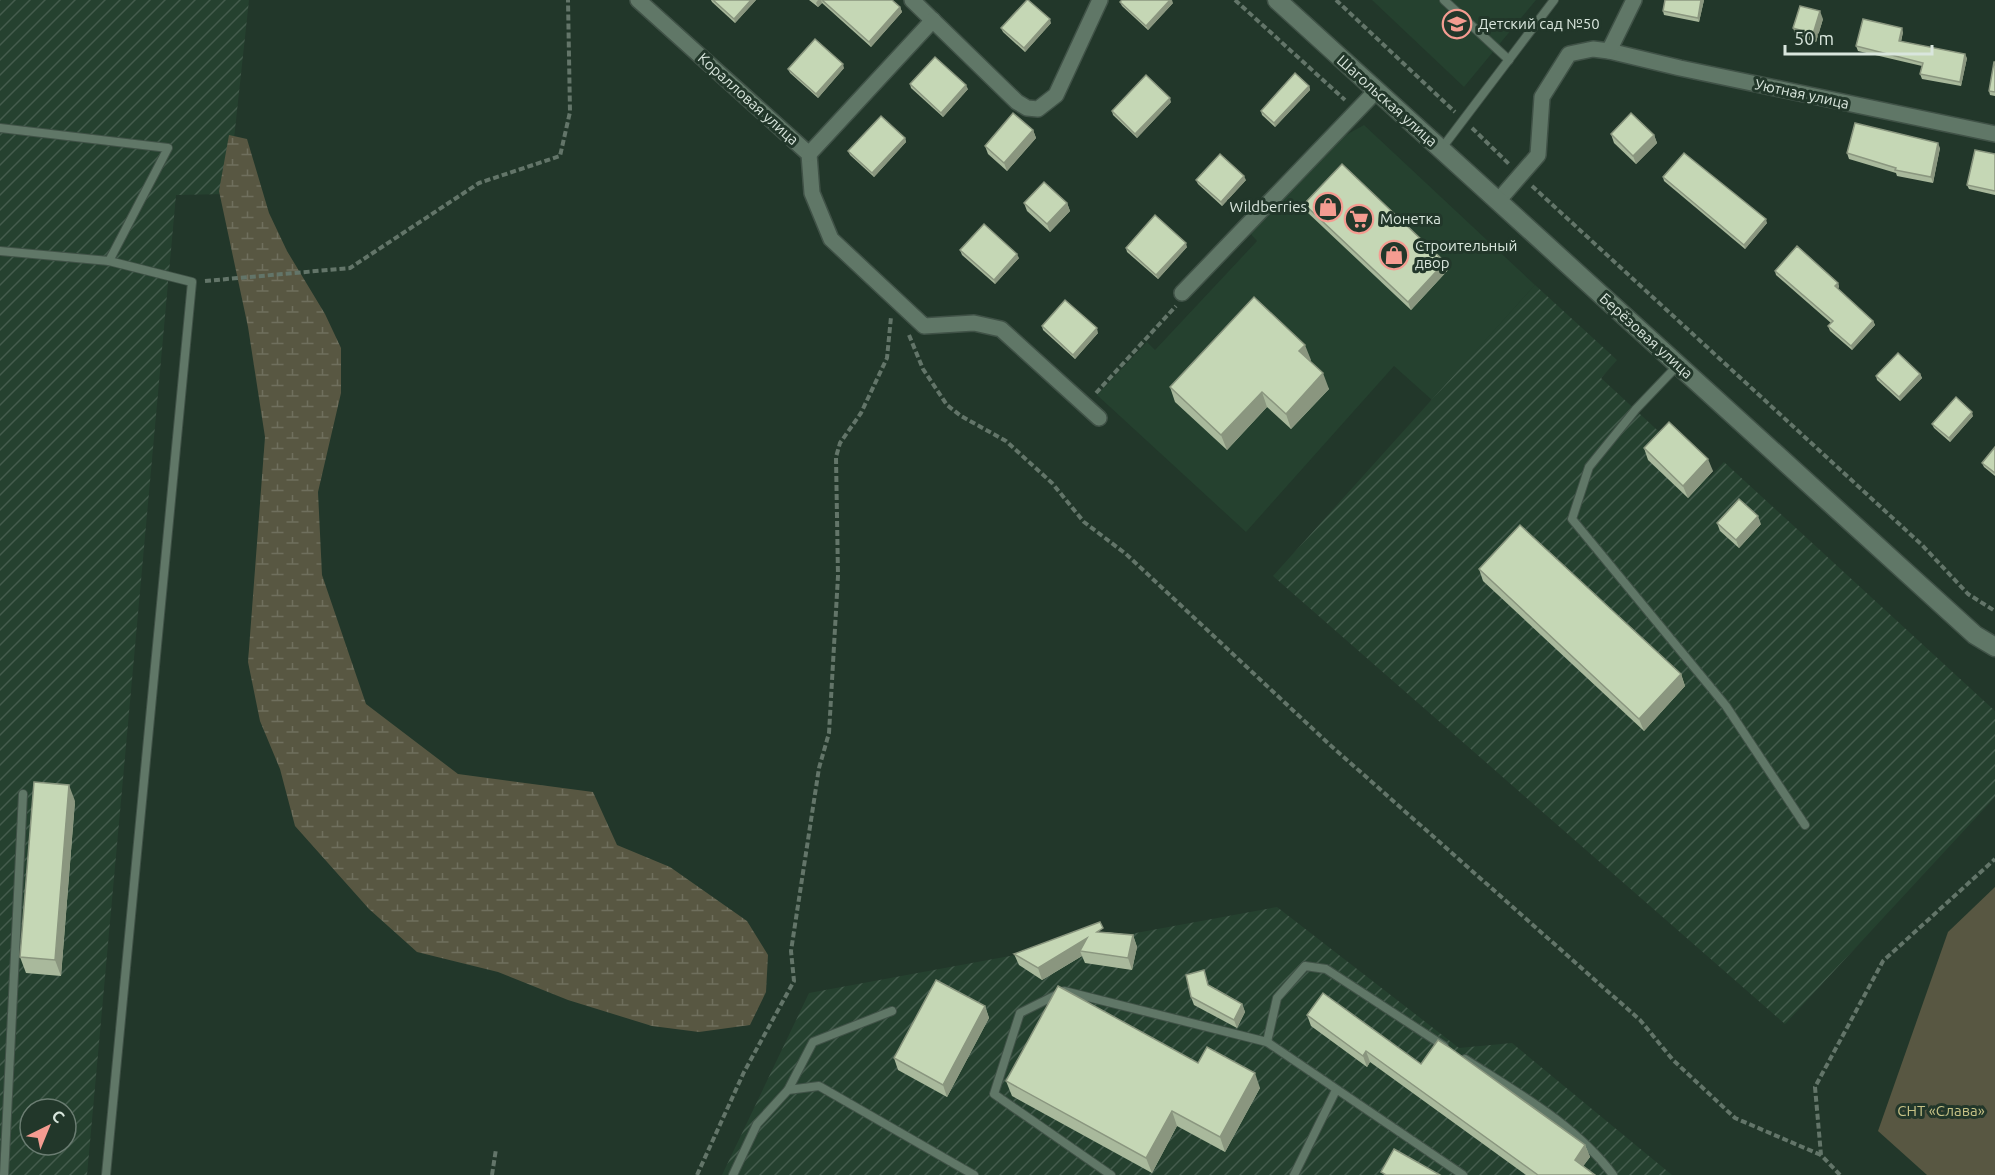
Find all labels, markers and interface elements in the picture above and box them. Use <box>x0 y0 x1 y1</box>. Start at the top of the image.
school or university icon: Детский сад №50 <box>1441 8 1473 40</box>
place label: Детский сад №50 <box>1478 15 1600 32</box>
scale bar <box>1785 18 1932 56</box>
text: 50 m <box>1794 28 1834 48</box>
street label: Коралловая улица <box>695 49 802 148</box>
street label: Шагольская улица <box>1334 51 1441 150</box>
street label: Уютная улица <box>1753 75 1851 112</box>
shop icon: Wildberries <box>1312 191 1344 223</box>
place label: Wildberries <box>1230 198 1307 215</box>
supermarket icon: Монетка <box>1343 203 1375 235</box>
place label: Монетка <box>1380 210 1441 227</box>
place label: Строительный двор <box>1415 237 1517 271</box>
shop icon: Строительный двор <box>1378 239 1410 271</box>
street label: Берёзовая улица <box>1596 289 1696 382</box>
north arrow <box>18 1097 78 1157</box>
park label: СНТ «Слава» <box>1897 1102 1985 1119</box>
text: С <box>48 1106 68 1126</box>

